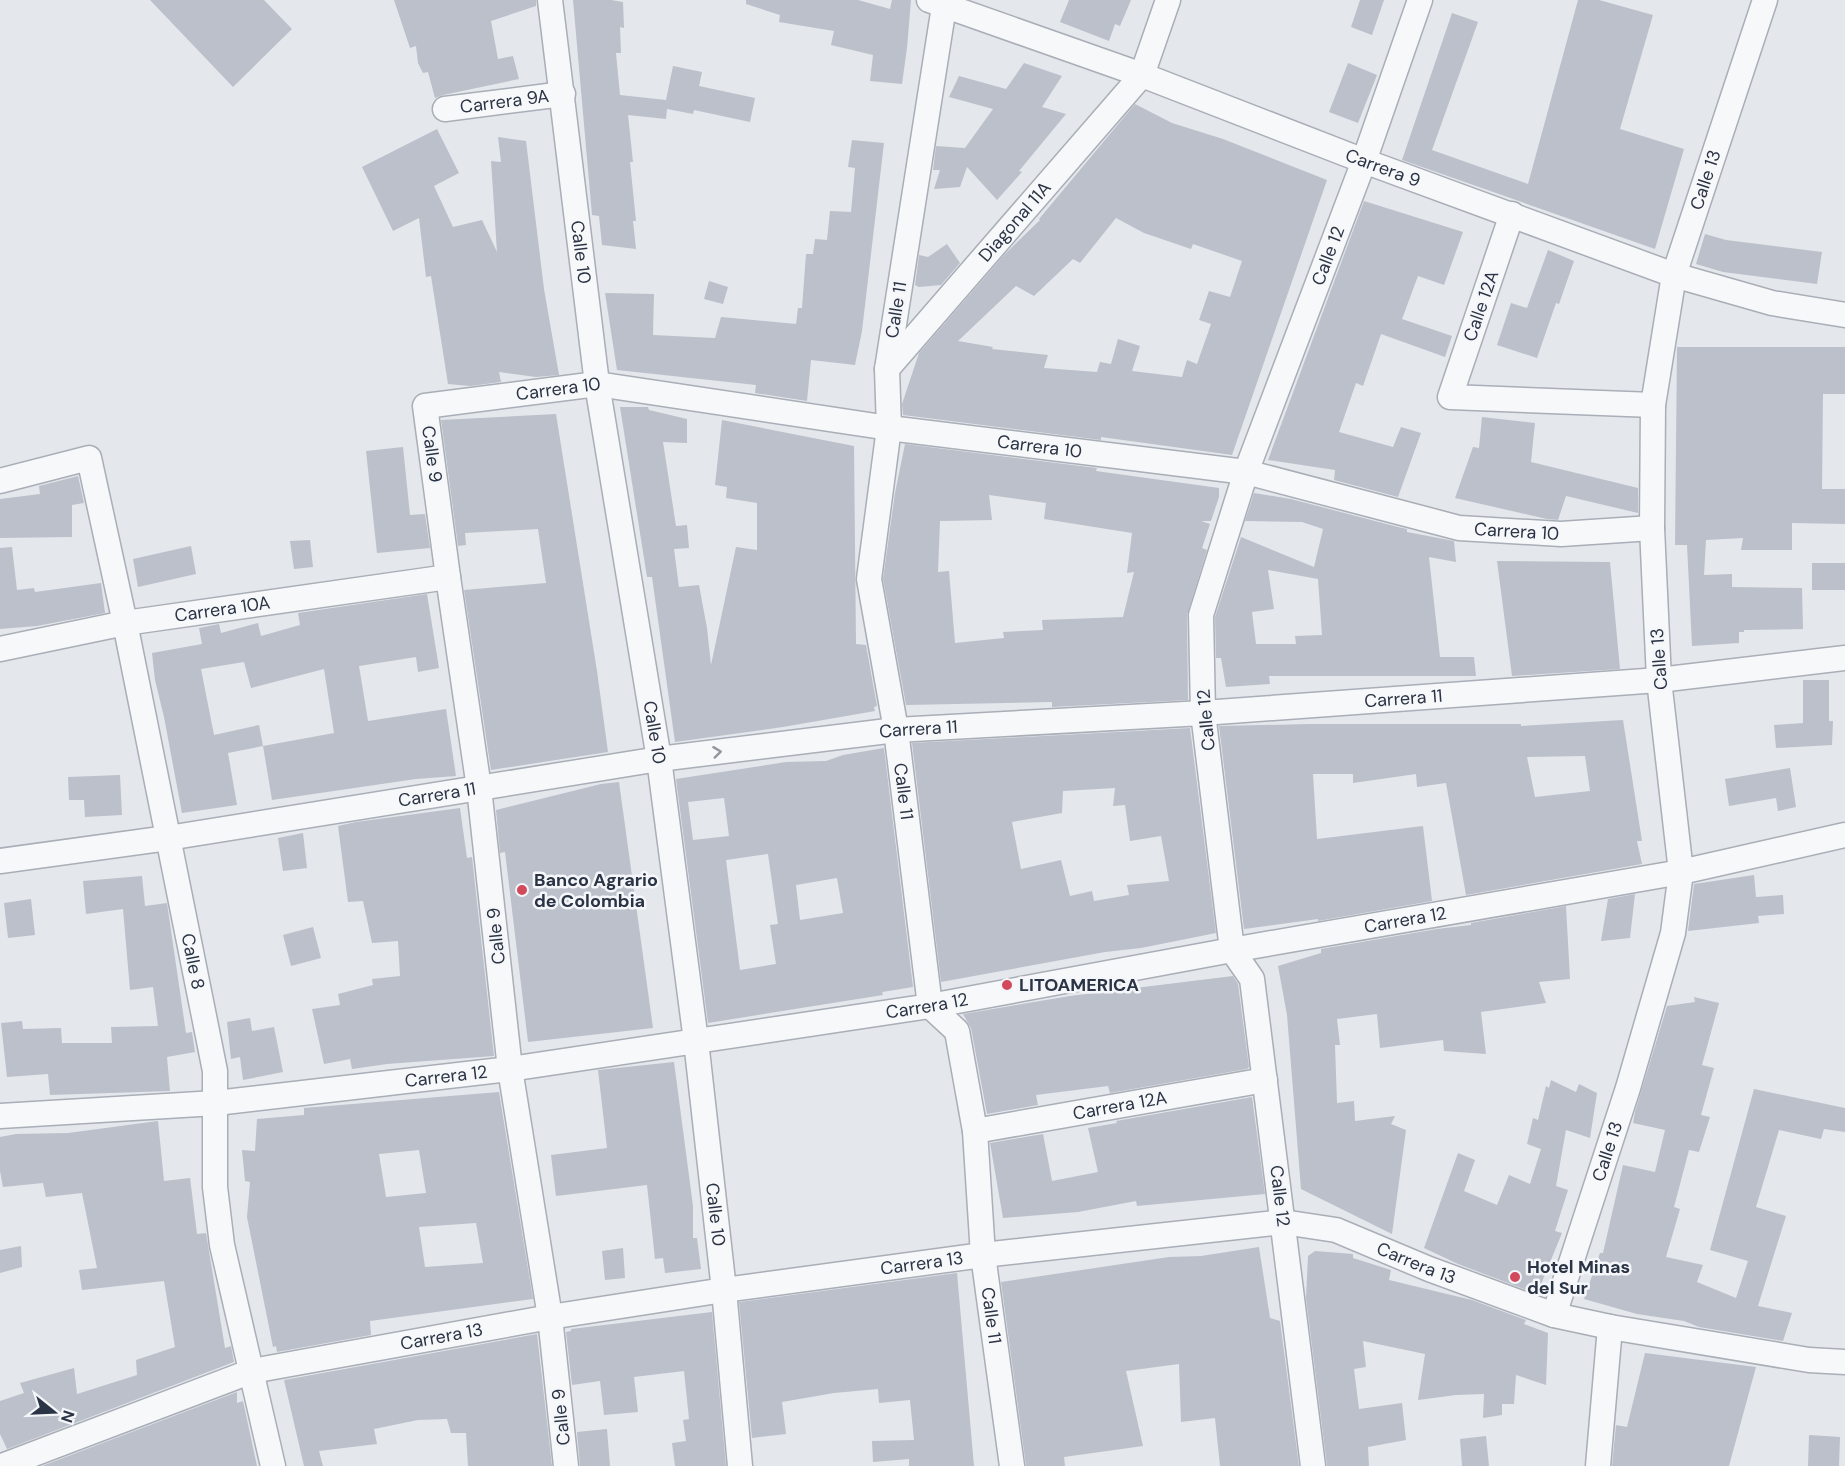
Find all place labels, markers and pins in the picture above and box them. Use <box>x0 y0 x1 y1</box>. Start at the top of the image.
place label: Banco Agrario de Colombia <box>534 868 658 913</box>
marker: Banco Agrario de Colombia <box>515 883 529 897</box>
place label: LITOAMERICA <box>1019 973 1139 997</box>
marker: LITOAMERICA <box>1000 978 1014 992</box>
place label: Hotel Minas del Sur <box>1527 1255 1630 1300</box>
marker: Hotel Minas del Sur <box>1508 1270 1522 1284</box>

